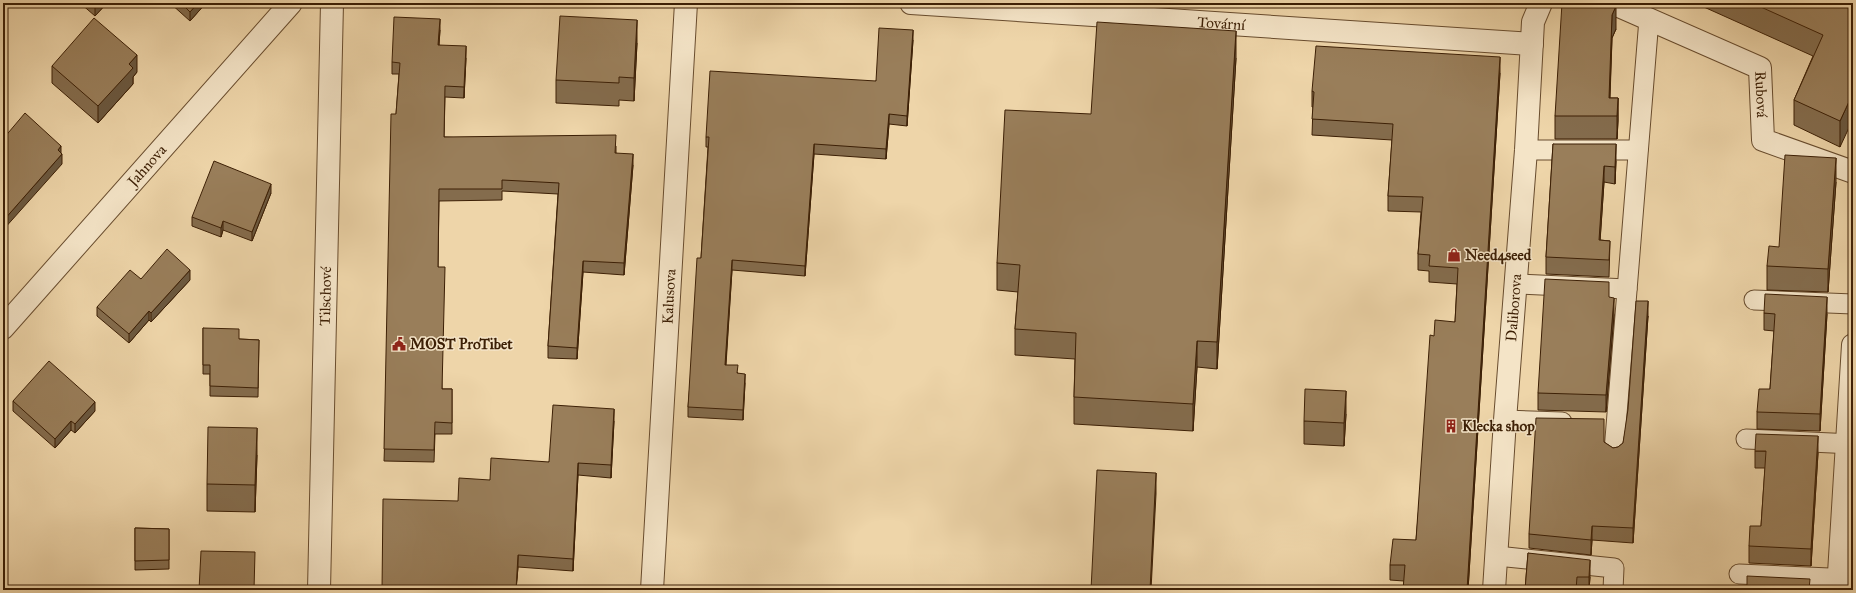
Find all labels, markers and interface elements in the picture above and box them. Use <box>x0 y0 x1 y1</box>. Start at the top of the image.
street label: Tovární <box>1197 13 1247 34</box>
street label: Rubová <box>1751 71 1771 119</box>
street label: Jahnova <box>122 141 171 192</box>
place label: Need4seed <box>1465 246 1532 265</box>
shop icon: Need4seed <box>1446 247 1462 263</box>
street label: Tilschové <box>316 265 335 326</box>
street label: Kalusova <box>658 268 680 325</box>
street label: Daliborova <box>1502 273 1525 342</box>
place label: MOST ProTibet <box>410 335 513 353</box>
public building icon: MOST ProTibet <box>391 336 407 352</box>
place label: Klecka shop <box>1462 417 1535 436</box>
building icon: Klecka shop <box>1443 418 1459 434</box>

